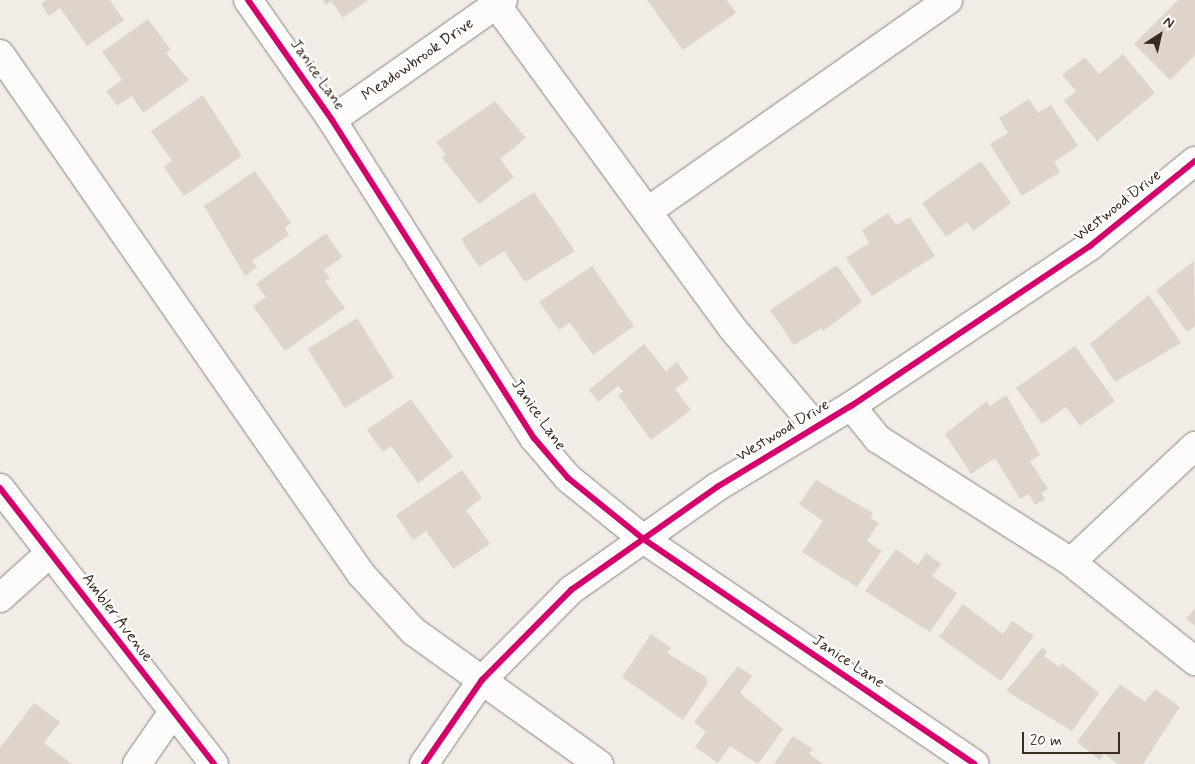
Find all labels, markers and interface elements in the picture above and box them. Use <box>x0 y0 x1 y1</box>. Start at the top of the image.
north arrow <box>1135 10 1185 60</box>
text: N <box>1160 13 1178 33</box>
street label: Meadowbrook Drive <box>359 14 477 106</box>
street label: Janice Lane <box>285 36 349 114</box>
street label: Westwood Drive <box>1071 166 1165 246</box>
street label: Janice Lane <box>506 376 570 454</box>
street label: Westwood Drive <box>733 396 833 466</box>
street label: Ambler Avenue <box>78 570 156 666</box>
street label: Janice Lane <box>808 631 888 693</box>
scale bar <box>1025 722 1122 754</box>
text: 20 m <box>1030 731 1062 751</box>

